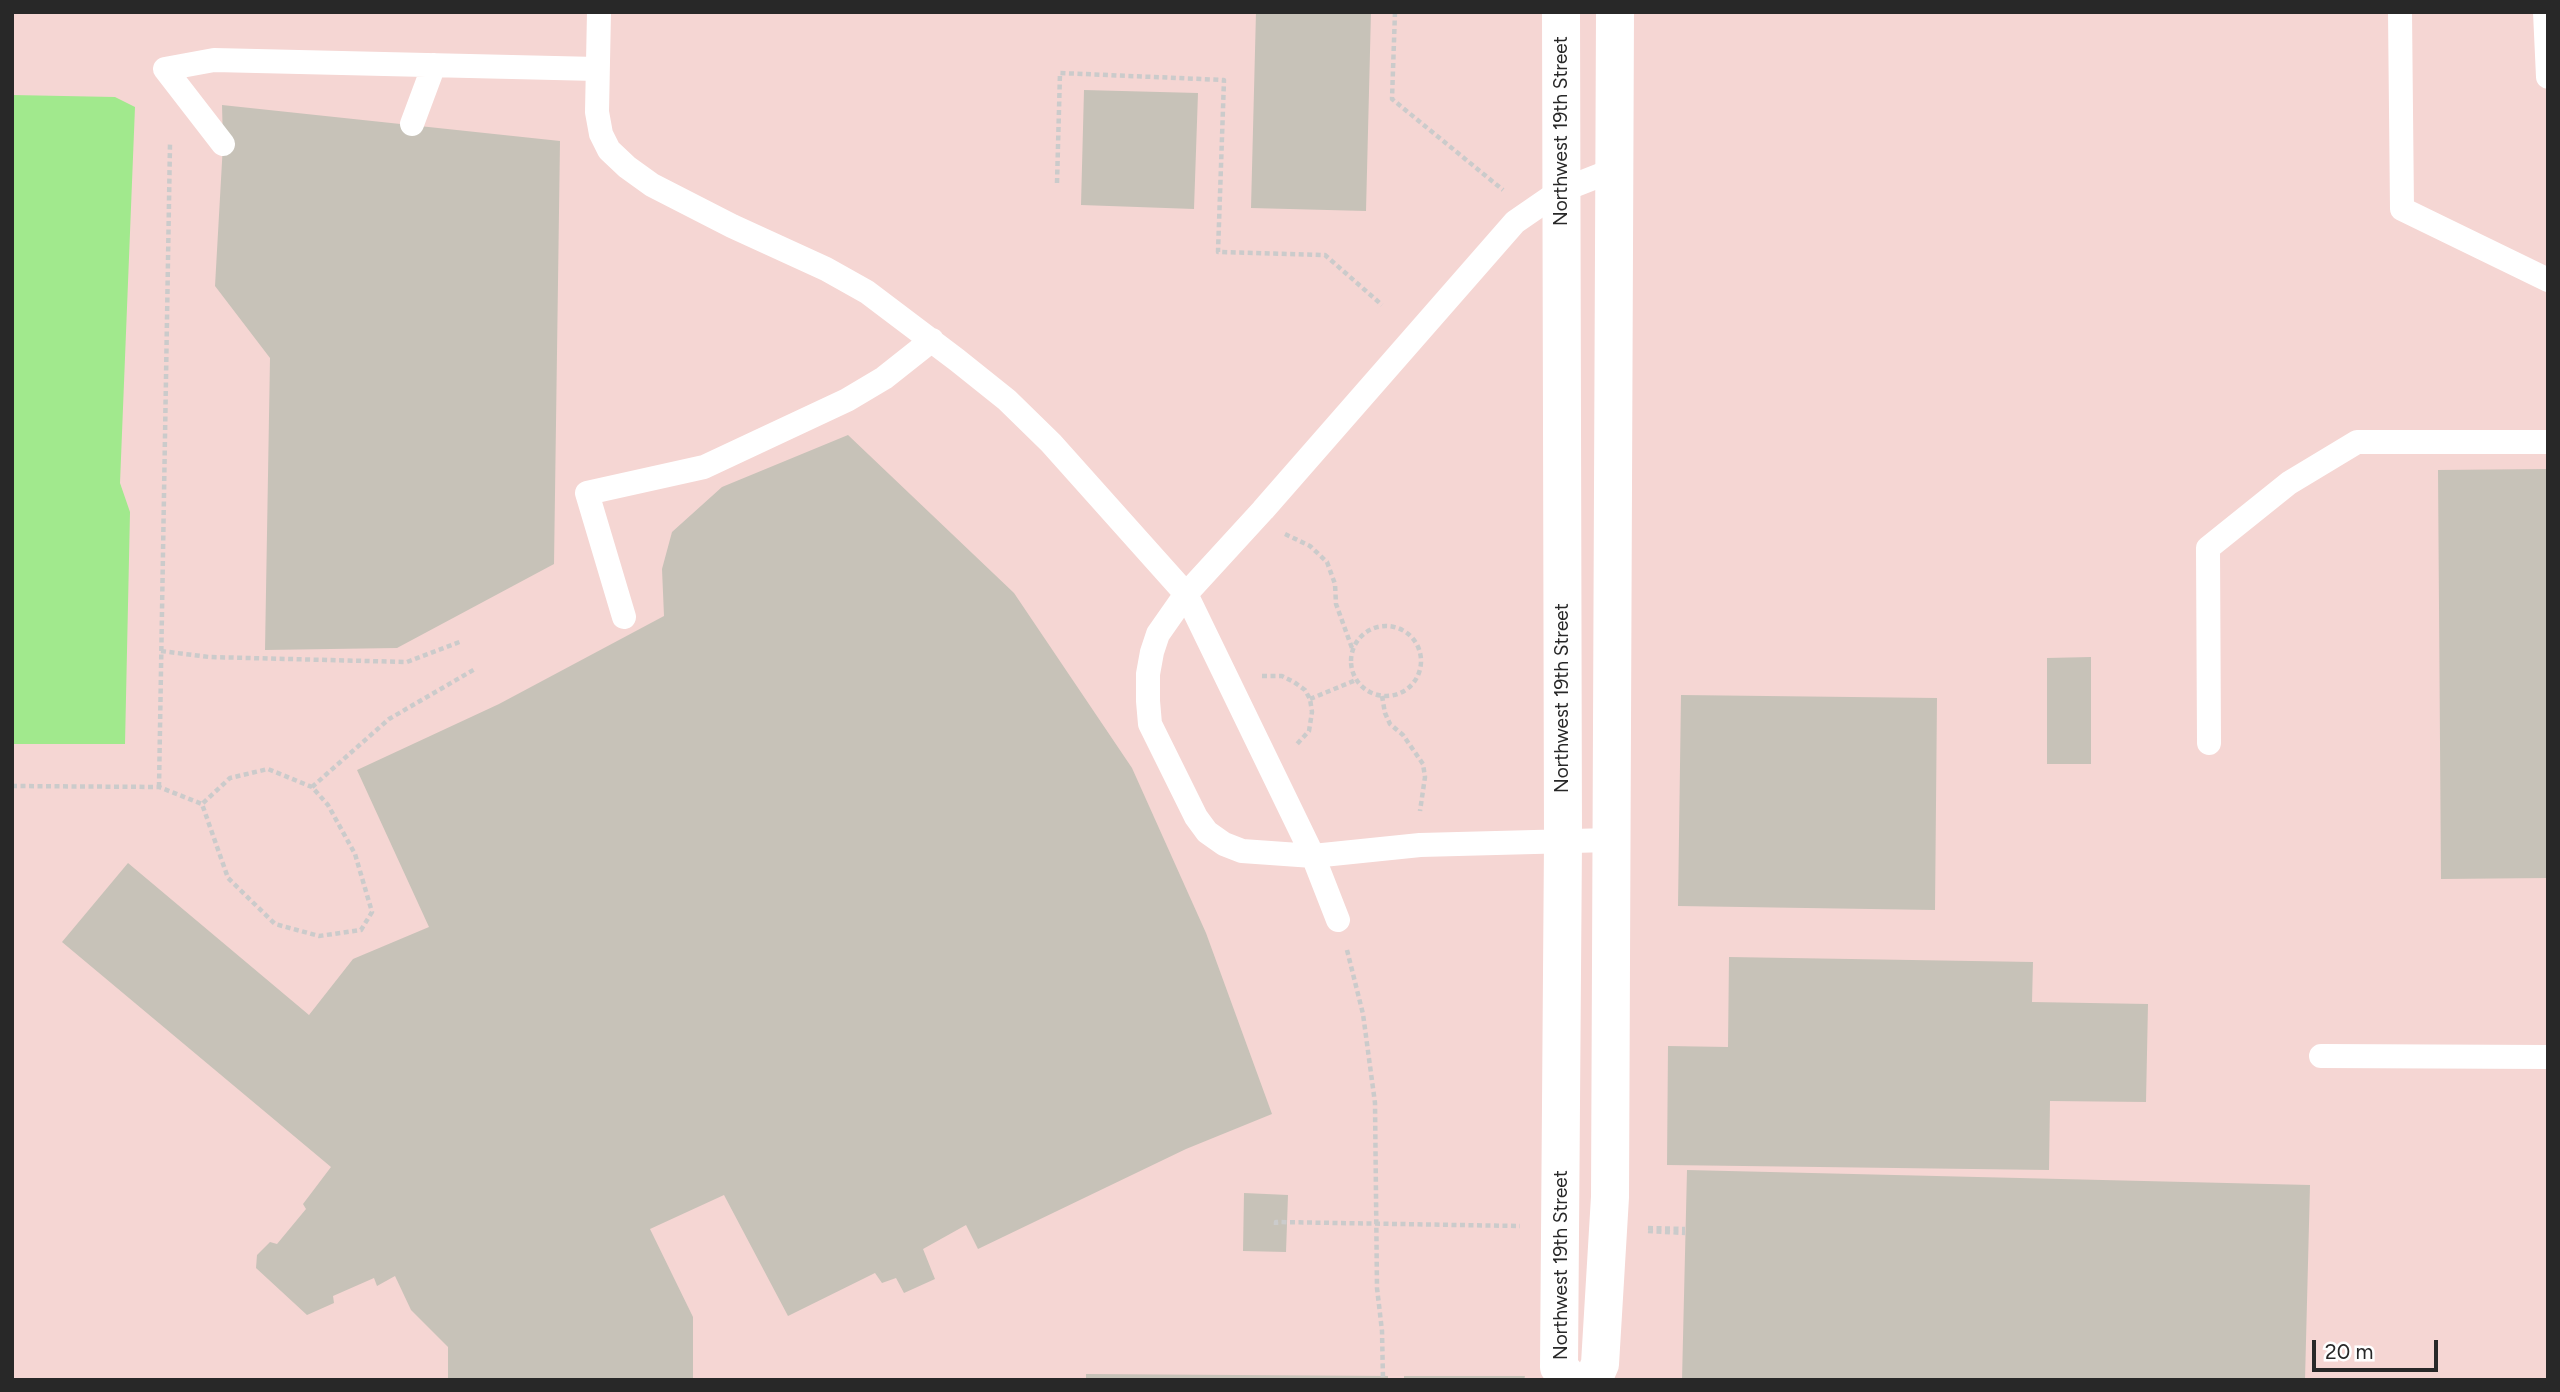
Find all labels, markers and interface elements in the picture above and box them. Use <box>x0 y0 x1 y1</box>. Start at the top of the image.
street label: Northwest 19th Street <box>1550 36 1572 226</box>
street label: Northwest 19th Street <box>1551 603 1573 793</box>
street label: Northwest 19th Street <box>1550 1170 1572 1360</box>
scale bar <box>2315 1326 2441 1370</box>
text: 20 m <box>2325 1339 2373 1364</box>

